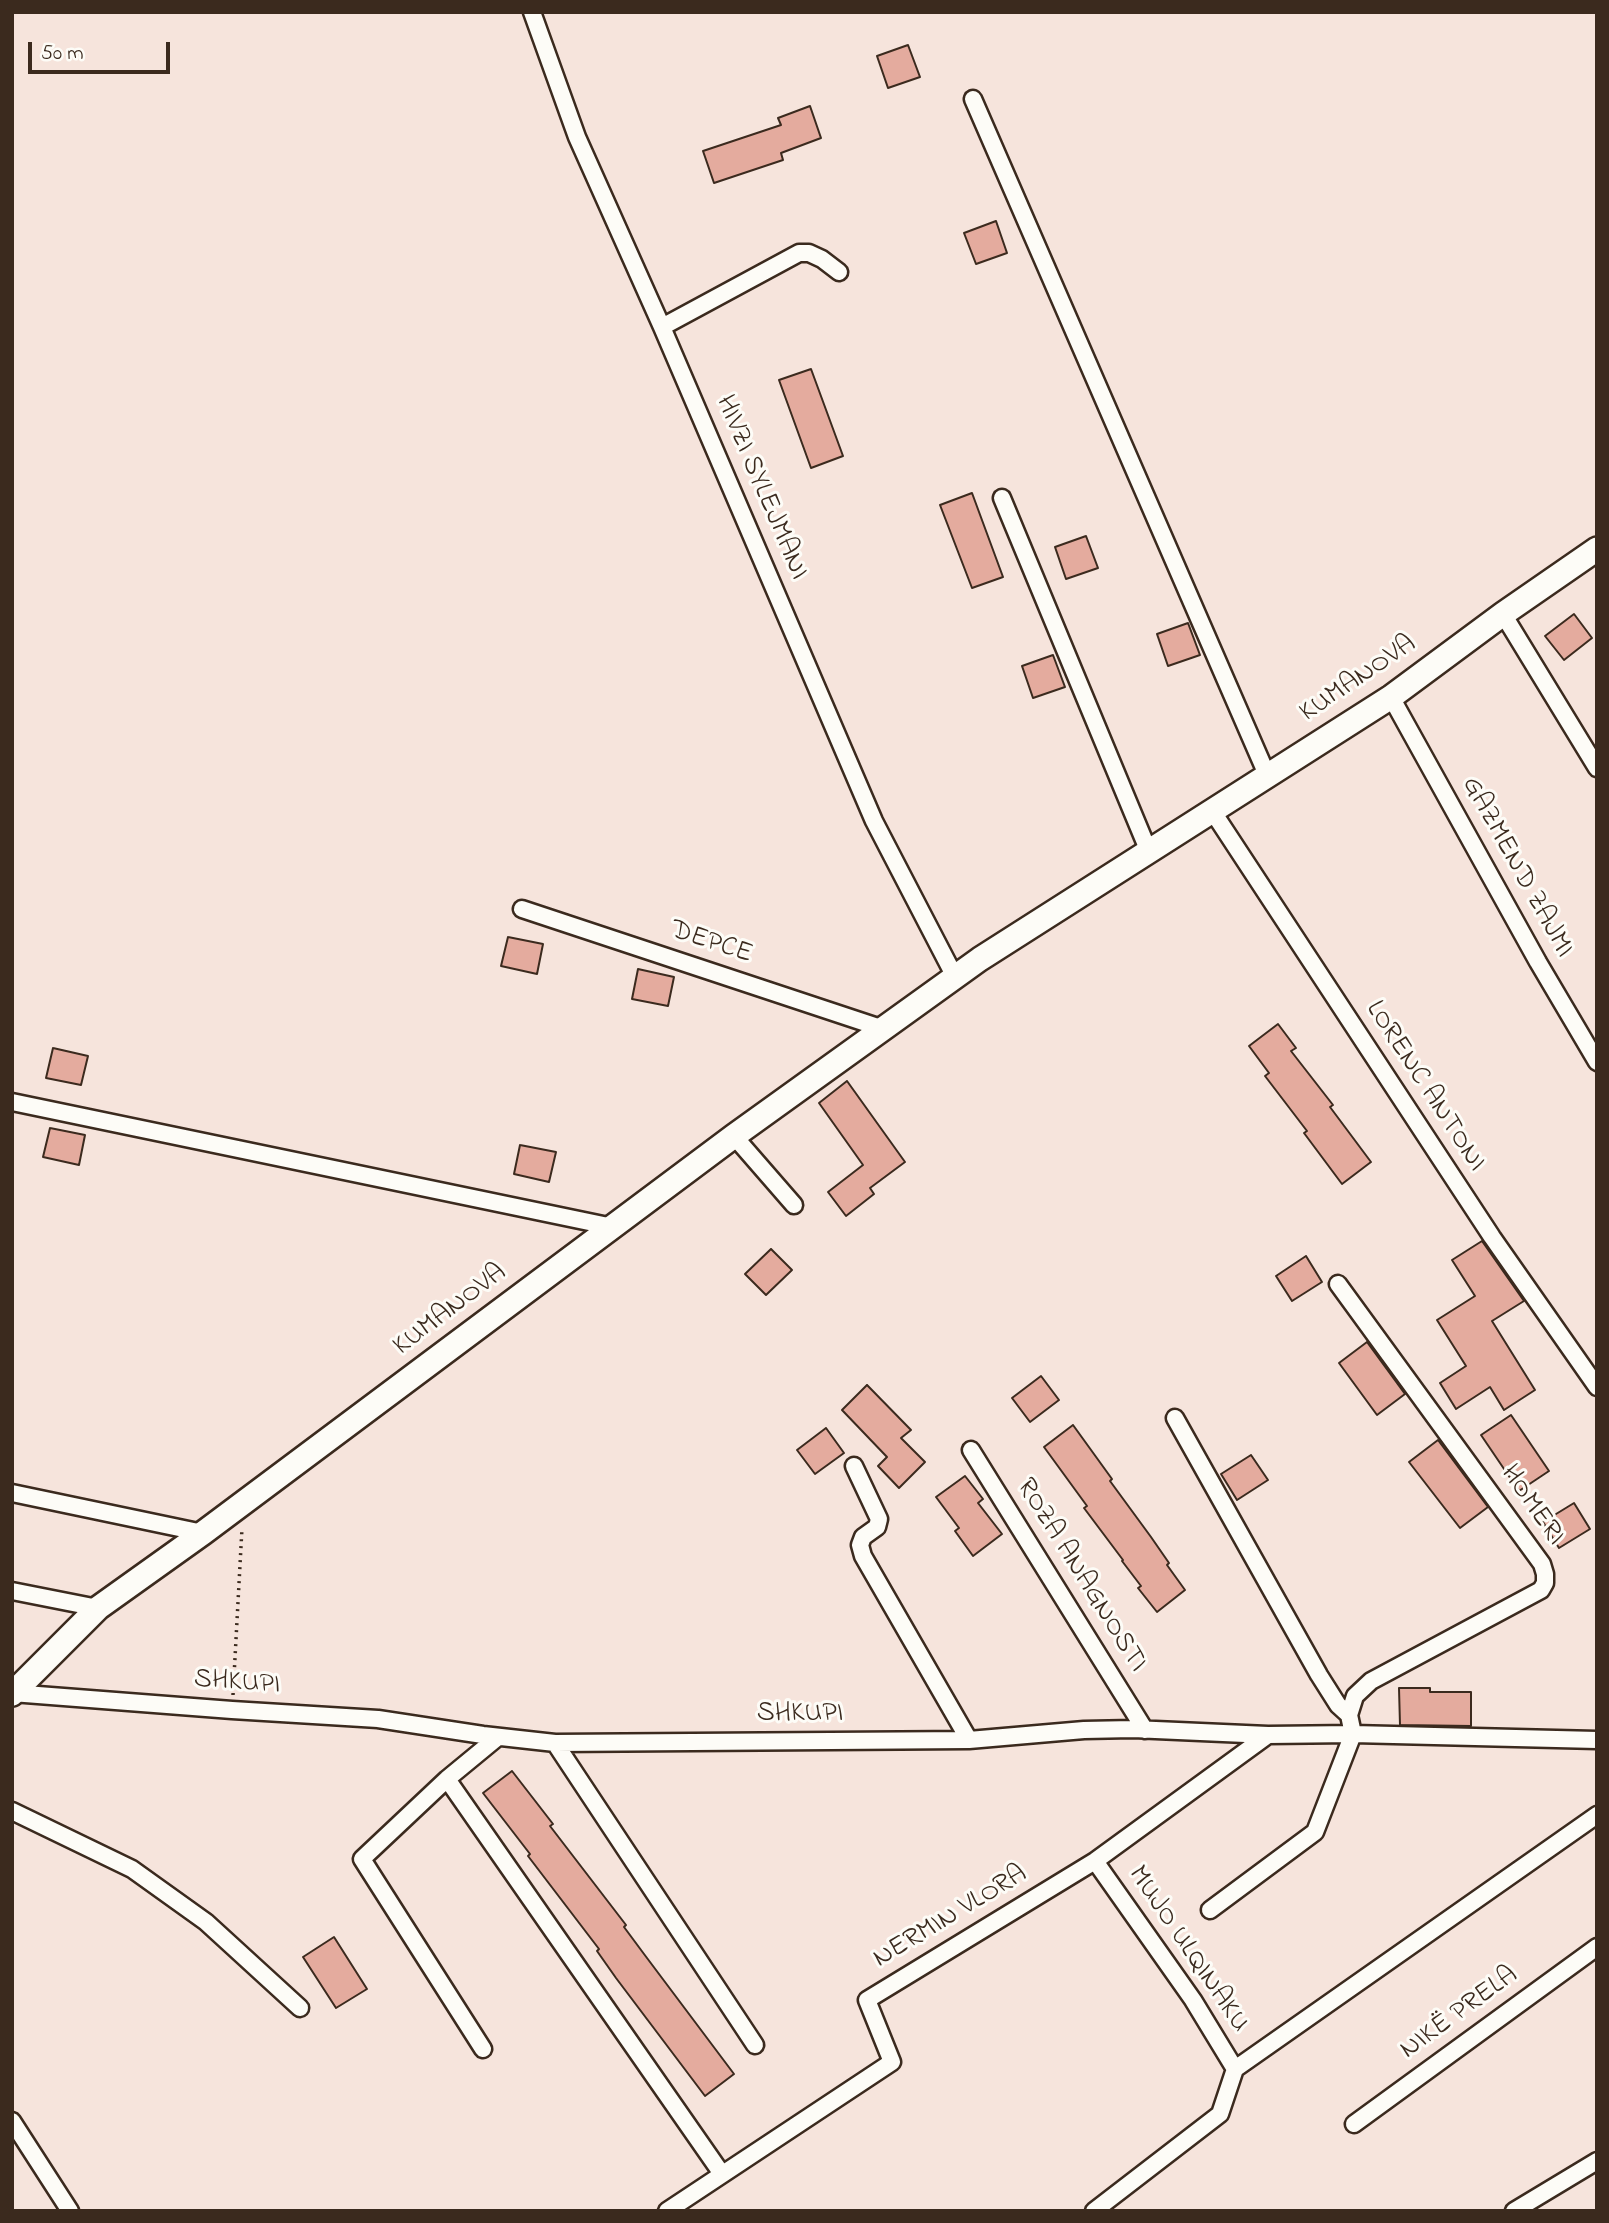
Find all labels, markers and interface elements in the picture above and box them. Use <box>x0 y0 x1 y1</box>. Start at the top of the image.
scale bar <box>32 28 173 72</box>
text: 50 m <box>41 39 84 69</box>
street label: HIVZI SYLEJMANI <box>706 391 814 585</box>
street label: KUMANOVA <box>1294 629 1424 731</box>
street label: GAZMEND ZAJMI <box>1452 772 1580 964</box>
street label: DEPCE <box>666 915 756 973</box>
street label: LORENC ANTONI <box>1356 995 1492 1179</box>
street label: KUMANOVA <box>388 1257 514 1365</box>
street label: HOMERI <box>1491 1459 1571 1553</box>
street label: ROZA ANAGNOSTI <box>1007 1473 1153 1679</box>
street label: SHKUPI <box>193 1664 281 1704</box>
street label: SHKUPI <box>757 1698 843 1732</box>
street label: NERMIN VLORA <box>868 1859 1034 1977</box>
street label: MUJO ULQINAKU <box>1119 1860 1255 2040</box>
street label: NIKË PRELA <box>1394 1960 1526 2068</box>

